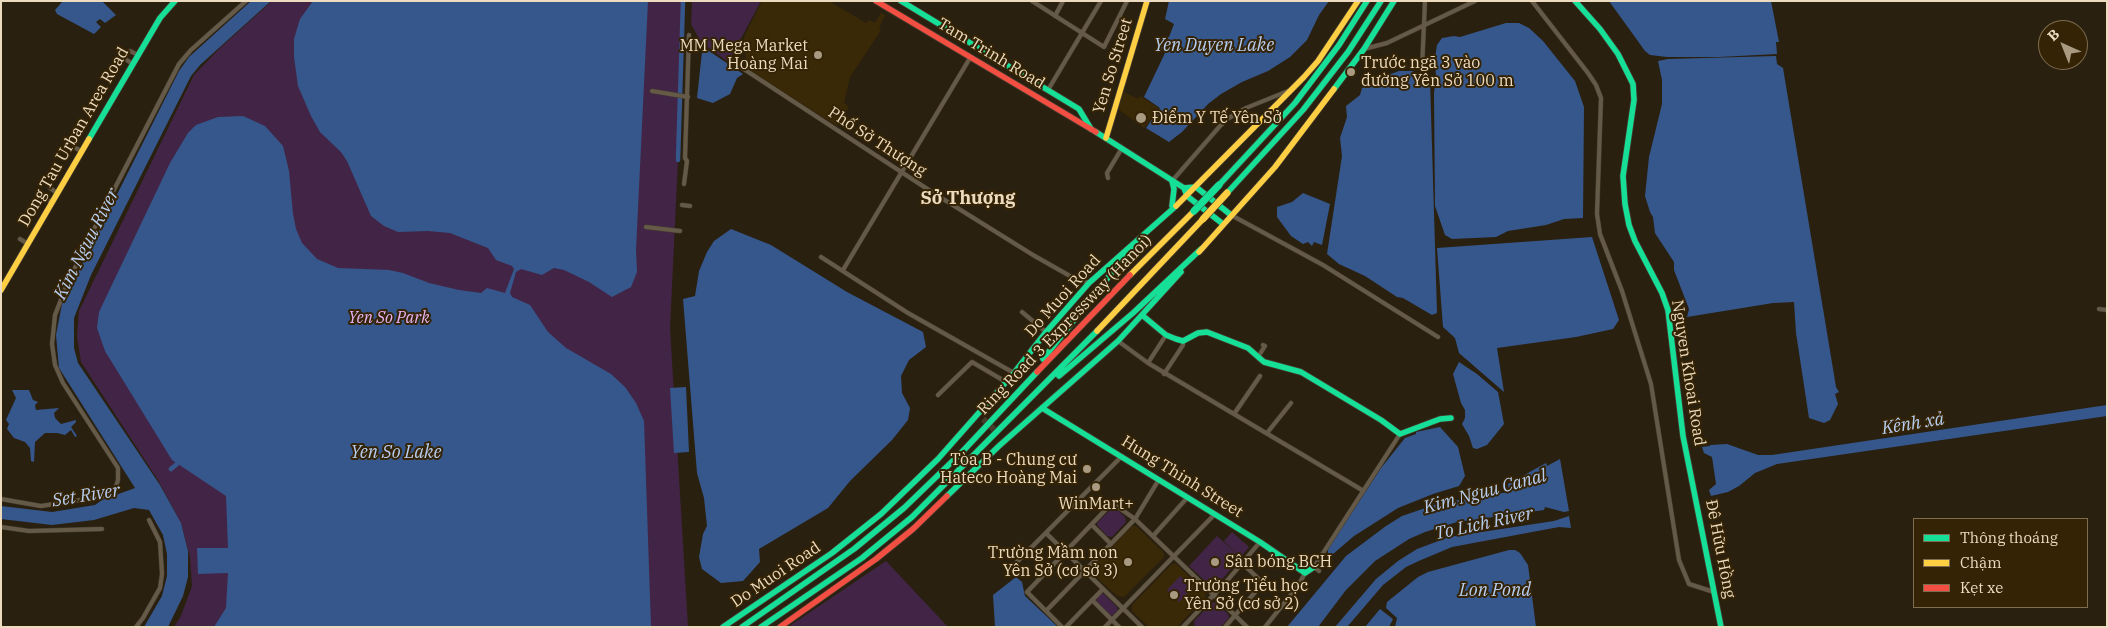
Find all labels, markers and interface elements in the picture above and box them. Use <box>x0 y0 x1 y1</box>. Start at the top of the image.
street label: Tam Trinh Road <box>934 14 1048 94</box>
street label: Yen So Street <box>1089 16 1137 116</box>
north arrow <box>2038 20 2088 70</box>
text: B <box>2043 25 2063 45</box>
water label: Yen Duyen Lake <box>1154 35 1274 57</box>
place label: MM Mega Market Hoàng Mai <box>680 36 808 74</box>
street label: Dong Tau Urban Area Road <box>15 44 133 230</box>
marker: MM Mega Market Hoàng Mai <box>812 49 824 61</box>
place label: Trước ngã 3 vào đường Yên Sở 100 m <box>1361 53 1514 91</box>
marker: Trước ngã 3 vào đường Yên Sở 100 m <box>1345 66 1357 78</box>
street label: Phố Sở Thượng <box>824 103 930 181</box>
place label: Điểm Y Tế Yên Sở <box>1152 108 1282 128</box>
marker: Điểm Y Tế Yên Sở <box>1134 111 1148 125</box>
water label: Kim Nguu River <box>50 185 124 303</box>
district label: Sở Thượng <box>921 188 1015 210</box>
street label: Ring Road 3 Expressway (Hanoi) <box>974 231 1156 419</box>
street label: Do Muoi Road <box>1021 251 1105 341</box>
street label: Nguyen Khoai Road <box>1667 298 1709 448</box>
park label: Yen So Park <box>348 308 430 328</box>
water label: Kênh xả <box>1880 408 1946 440</box>
street label: Hung Thinh Street <box>1118 432 1246 522</box>
water label: Yen So Lake <box>350 442 442 464</box>
place label: Tòa B - Chung cư Hateco Hoàng Mai <box>940 450 1077 488</box>
marker: Tòa B - Chung cư Hateco Hoàng Mai <box>1081 463 1093 475</box>
water label: Kim Nguu Canal <box>1421 465 1549 519</box>
water label: Set River <box>50 480 122 512</box>
marker: WinMart+ <box>1090 481 1102 493</box>
place label: WinMart+ <box>1058 494 1134 514</box>
street label: Đê Hữu Hồng <box>1701 498 1739 600</box>
water label: To Lich River <box>1433 503 1535 545</box>
legend <box>1913 518 2088 608</box>
text: Thông thoáng <box>1960 528 2058 547</box>
street label: Do Muoi Road <box>728 538 824 612</box>
place label: Trường Mầm non Yên Sở (cơ sở 3) <box>988 543 1118 581</box>
place label: Sân bóng BCH <box>1225 552 1332 572</box>
text: Chậm <box>1960 553 2002 572</box>
marker: Trường Mầm non Yên Sở (cơ sở 3) <box>1122 556 1134 568</box>
marker: Sân bóng BCH <box>1209 556 1221 568</box>
place label: Trường Tiểu học Yên Sở (cơ sở 2) <box>1184 576 1308 614</box>
text: Kẹt xe <box>1960 578 2003 597</box>
water label: Lon Pond <box>1459 580 1531 602</box>
marker: Trường Tiểu học Yên Sở (cơ sở 2) <box>1168 589 1180 601</box>

